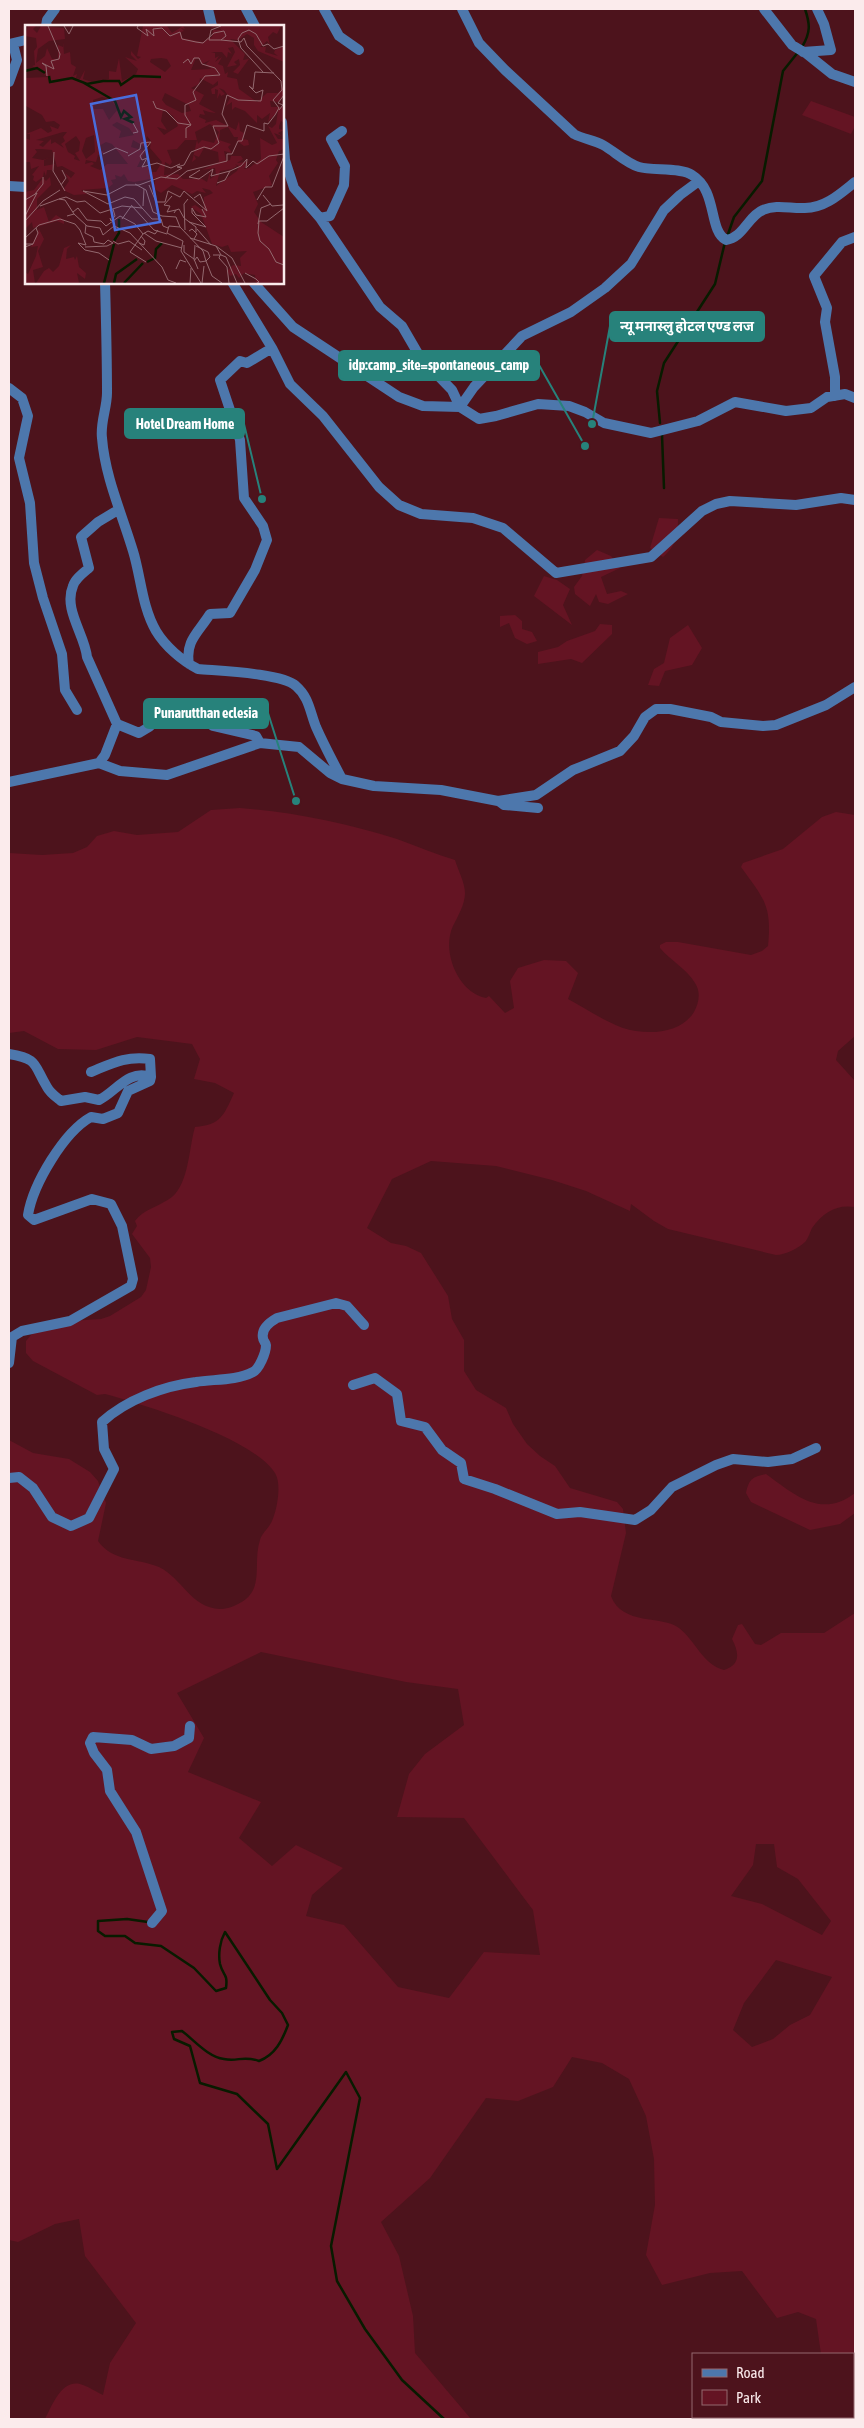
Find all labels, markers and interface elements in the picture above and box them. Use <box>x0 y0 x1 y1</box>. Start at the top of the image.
inset map <box>25 25 284 284</box>
callout: न्यू मनास्लु होटल एण्ड लज <box>610 312 764 341</box>
text: न्यू मनास्लु होटल एण्ड लज <box>620 318 755 336</box>
callout: idp:camp_site=spontaneous_camp <box>339 351 539 380</box>
text: idp:camp_site=spontaneous_camp <box>349 357 530 373</box>
callout: Hotel Dream Home <box>125 409 244 438</box>
text: Hotel Dream Home <box>136 416 234 432</box>
callout: Punarutthan eclesia <box>144 699 268 728</box>
text: Punarutthan eclesia <box>154 705 258 721</box>
legend <box>692 2353 854 2418</box>
text: Road <box>736 2364 765 2381</box>
text: Park <box>736 2389 761 2406</box>

